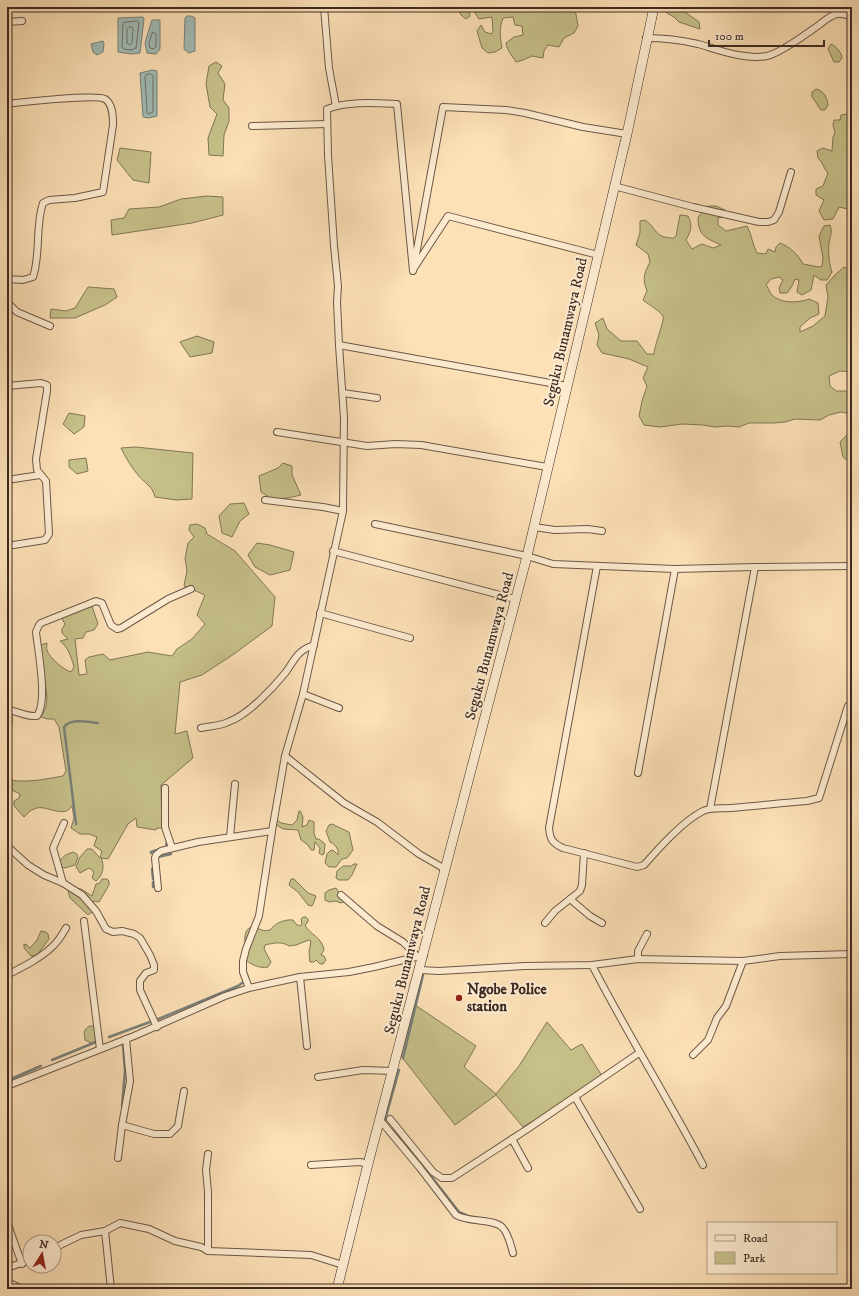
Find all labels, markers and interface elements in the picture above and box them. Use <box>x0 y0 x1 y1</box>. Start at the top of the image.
scale bar <box>709 22 824 48</box>
text: 100 m <box>715 29 744 44</box>
street label: Seguku Bunamwaya Road <box>539 255 592 408</box>
street label: Seguku Bunamwaya Road <box>461 570 518 722</box>
street label: Seguku Bunamwaya Road <box>380 883 435 1036</box>
place label: Ngobe Police station <box>467 980 548 1016</box>
marker: Ngobe Police station <box>454 993 464 1003</box>
legend <box>707 1222 837 1274</box>
text: Road <box>743 1231 768 1246</box>
north arrow <box>22 1234 62 1274</box>
text: N <box>38 1237 49 1253</box>
text: Park <box>743 1251 765 1266</box>

